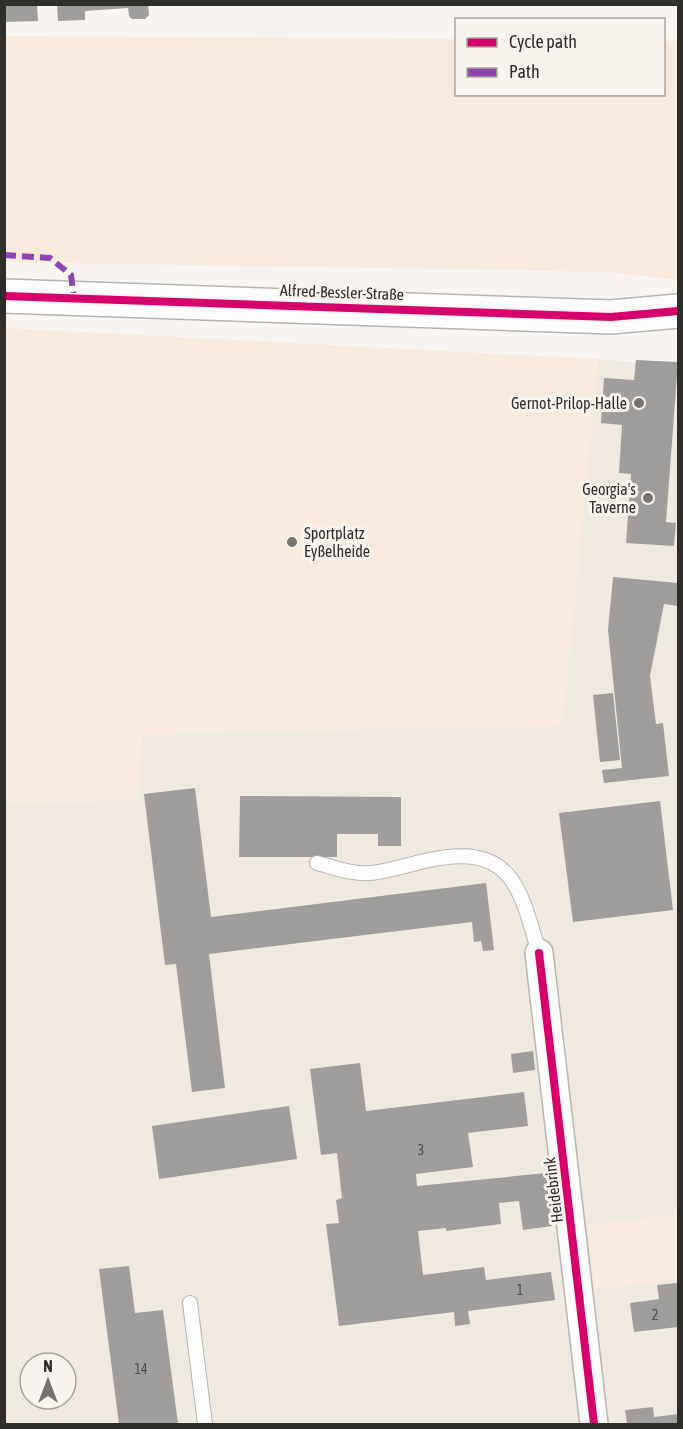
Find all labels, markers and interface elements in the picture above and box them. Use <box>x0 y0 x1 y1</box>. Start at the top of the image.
legend <box>455 18 665 96</box>
text: Cycle path <box>509 31 577 52</box>
text: Path <box>509 61 540 82</box>
street label: Alfred-Bessler-Straße <box>280 281 404 303</box>
place label: Gernot-Prilop-Halle <box>511 394 627 413</box>
marker: Gernot-Prilop-Halle <box>632 396 646 410</box>
place label: Georgia's Taverne <box>582 480 636 516</box>
marker: Georgia's Taverne <box>641 491 655 505</box>
place label: Sportplatz Eyßelheide <box>304 524 370 561</box>
marker: Sportplatz Eyßelheide <box>285 535 299 549</box>
house number: 3 <box>418 1142 424 1158</box>
street label: Heidebrink <box>540 1156 566 1224</box>
house number: 1 <box>517 1282 523 1298</box>
house number: 2 <box>652 1307 658 1323</box>
north arrow <box>18 1351 78 1411</box>
text: N <box>43 1357 53 1375</box>
house number: 14 <box>134 1361 148 1377</box>

